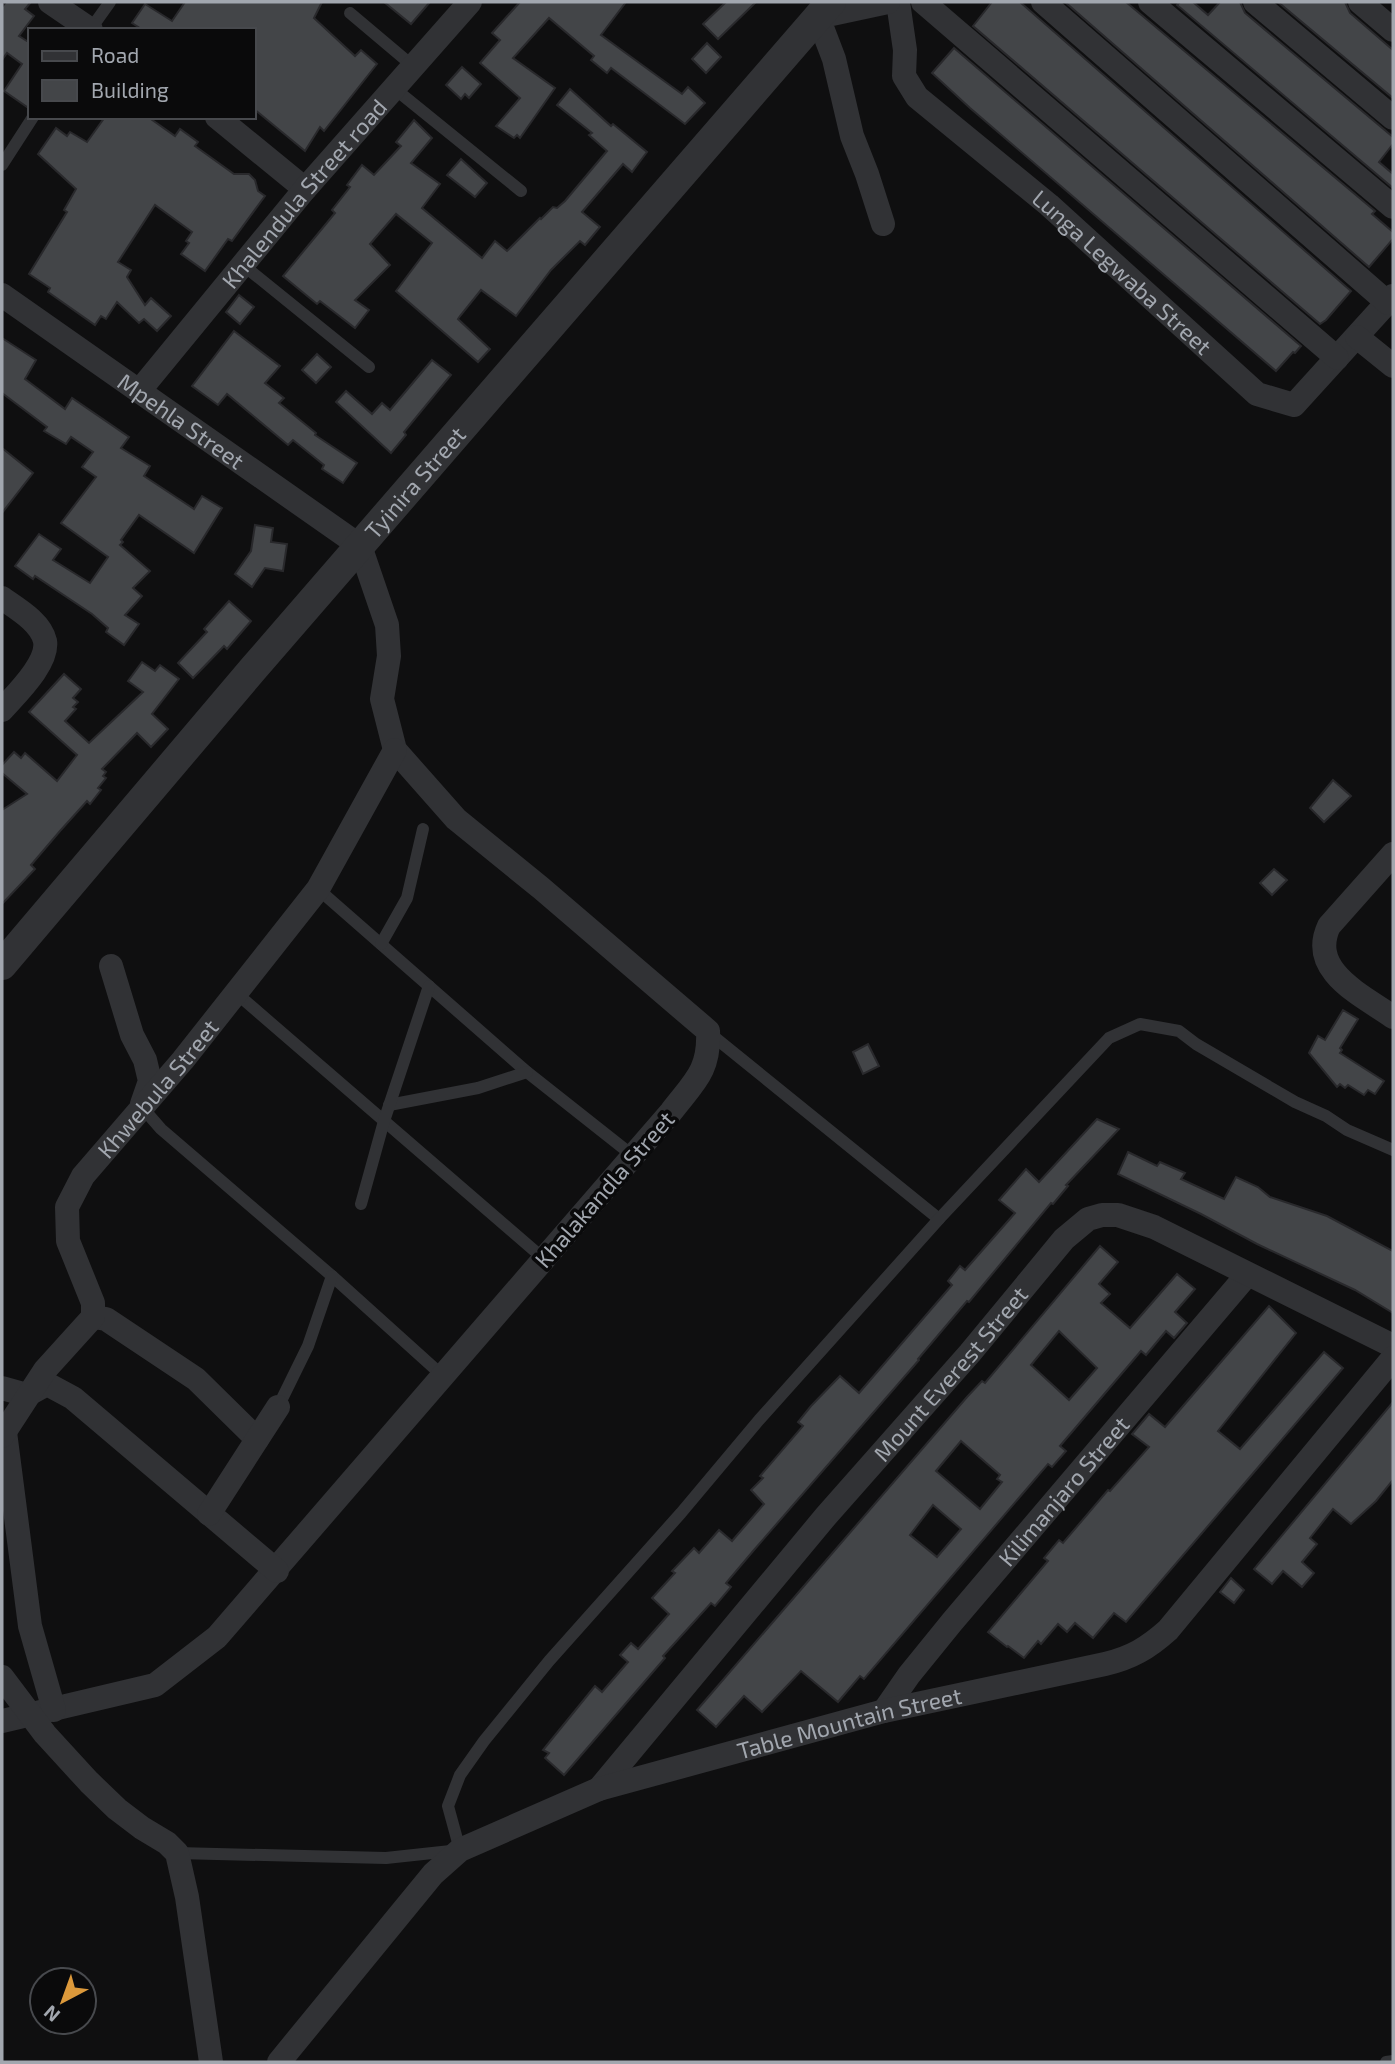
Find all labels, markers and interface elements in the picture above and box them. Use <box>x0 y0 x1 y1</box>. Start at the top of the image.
legend <box>28 28 256 119</box>
text: Road <box>91 42 139 67</box>
text: Building <box>91 77 169 102</box>
street label: Khalendula Street road <box>215 93 392 294</box>
street label: Lunga Legwaba Street <box>1027 183 1218 360</box>
street label: Mpehla Street <box>113 367 250 475</box>
street label: Tyinira Street <box>358 420 471 544</box>
street label: Khwebula Street <box>91 1013 224 1164</box>
street label: Khalakandla Street <box>528 1105 680 1273</box>
street label: Mount Everest Street <box>867 1280 1033 1467</box>
street label: Kilimanjaro Street <box>992 1410 1135 1572</box>
street label: Table Mountain Street <box>734 1681 964 1765</box>
north arrow <box>28 1966 98 2036</box>
text: N <box>39 2001 64 2027</box>

